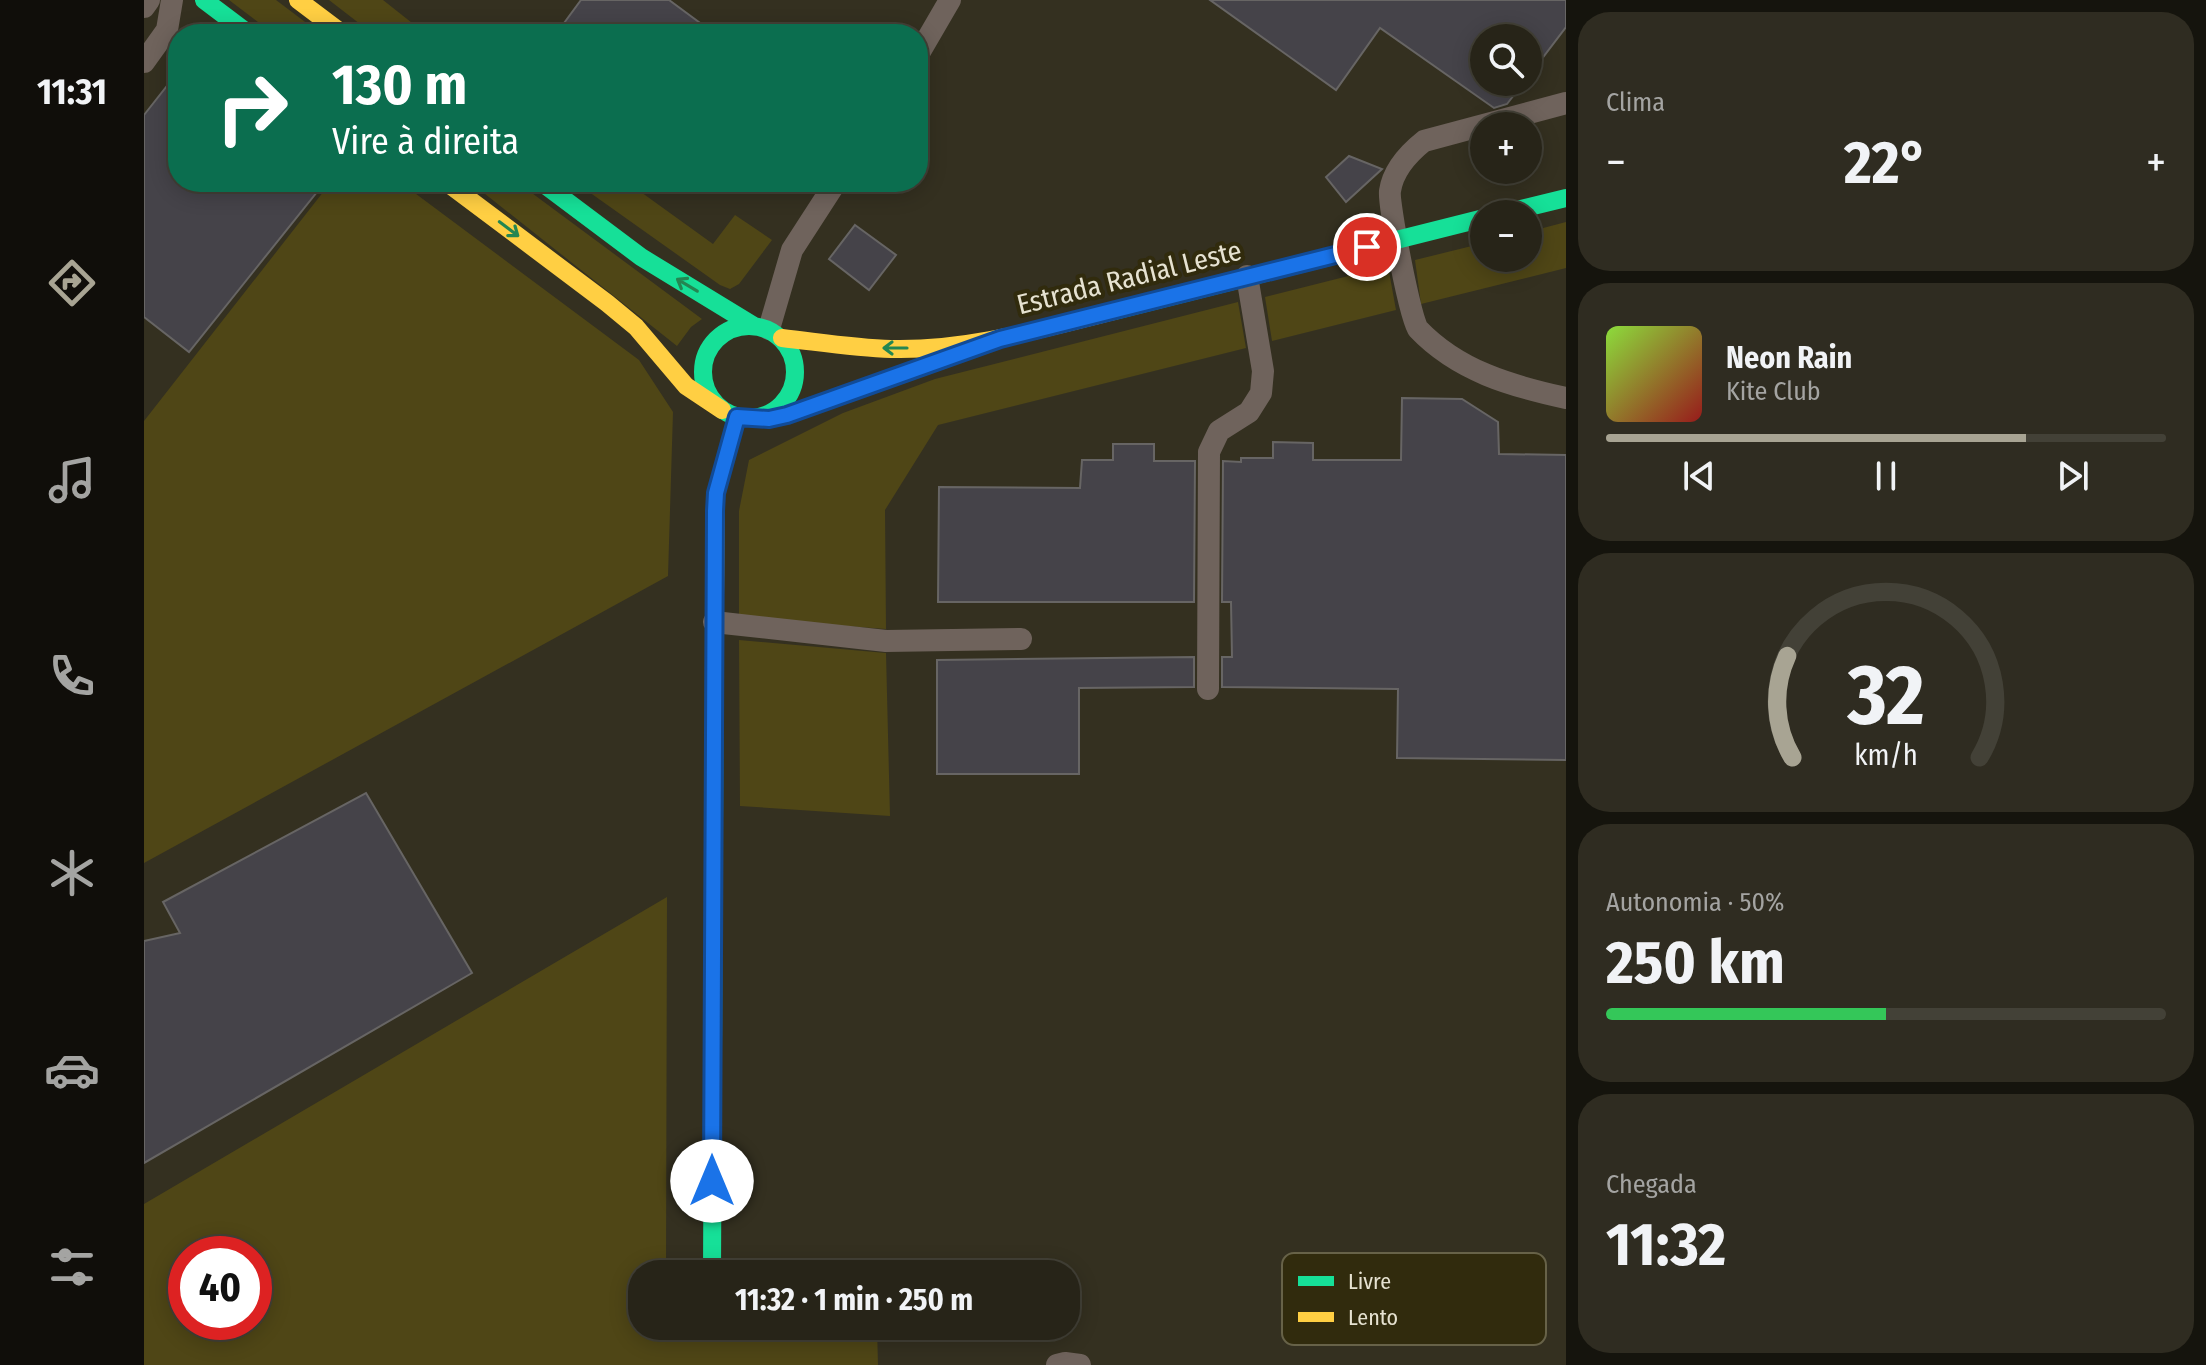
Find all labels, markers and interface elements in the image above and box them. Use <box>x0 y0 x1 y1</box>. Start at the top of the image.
map controls <box>1470 24 1542 272</box>
button: search <box>1470 24 1542 96</box>
text: 130 m <box>332 52 467 119</box>
icon: right <box>200 56 304 160</box>
text: 11:31 <box>37 70 107 114</box>
text: Clima <box>1606 87 1665 118</box>
button: + <box>1470 112 1542 184</box>
text: Vire à direita <box>332 120 519 164</box>
text: 22° <box>1844 127 1928 199</box>
text: − <box>1606 136 1626 189</box>
text: + <box>2146 136 2166 189</box>
button: − <box>1470 200 1542 272</box>
pin <box>1333 213 1401 281</box>
one-way arrow <box>497 220 519 237</box>
icon: arrive <box>1345 225 1389 269</box>
street label: Estrada Radial Leste <box>1013 234 1245 321</box>
icon: directions <box>44 255 100 311</box>
one-way arrow <box>676 277 699 293</box>
one-way arrow <box>882 340 909 356</box>
text: Neon Rain <box>1726 340 1852 376</box>
text: Kite Club <box>1726 376 1821 407</box>
icon: music <box>44 452 100 508</box>
icon: previous <box>1677 454 1721 498</box>
icon: pause <box>1864 454 1908 498</box>
icon: next <box>2051 454 2095 498</box>
text: 32 <box>1846 646 1925 746</box>
icon: phone <box>44 648 100 704</box>
text: km/h <box>1854 739 1918 774</box>
icon: climate <box>44 845 100 901</box>
text: Autonomia · 50% <box>1606 887 1784 918</box>
text: 250 km <box>1606 927 1785 999</box>
icon: car <box>44 1042 100 1098</box>
position arrow <box>670 1139 754 1223</box>
text: Chegada <box>1606 1169 1697 1200</box>
text: 11:32 <box>1606 1209 1726 1281</box>
speed limit sign: 40 <box>168 1236 272 1340</box>
icon: filters <box>44 1239 100 1295</box>
legend <box>1282 1253 1546 1345</box>
text: Livre <box>1348 1268 1391 1295</box>
text: 11:32 · 1 min · 250 m <box>735 1282 973 1318</box>
text: Lento <box>1348 1304 1398 1331</box>

